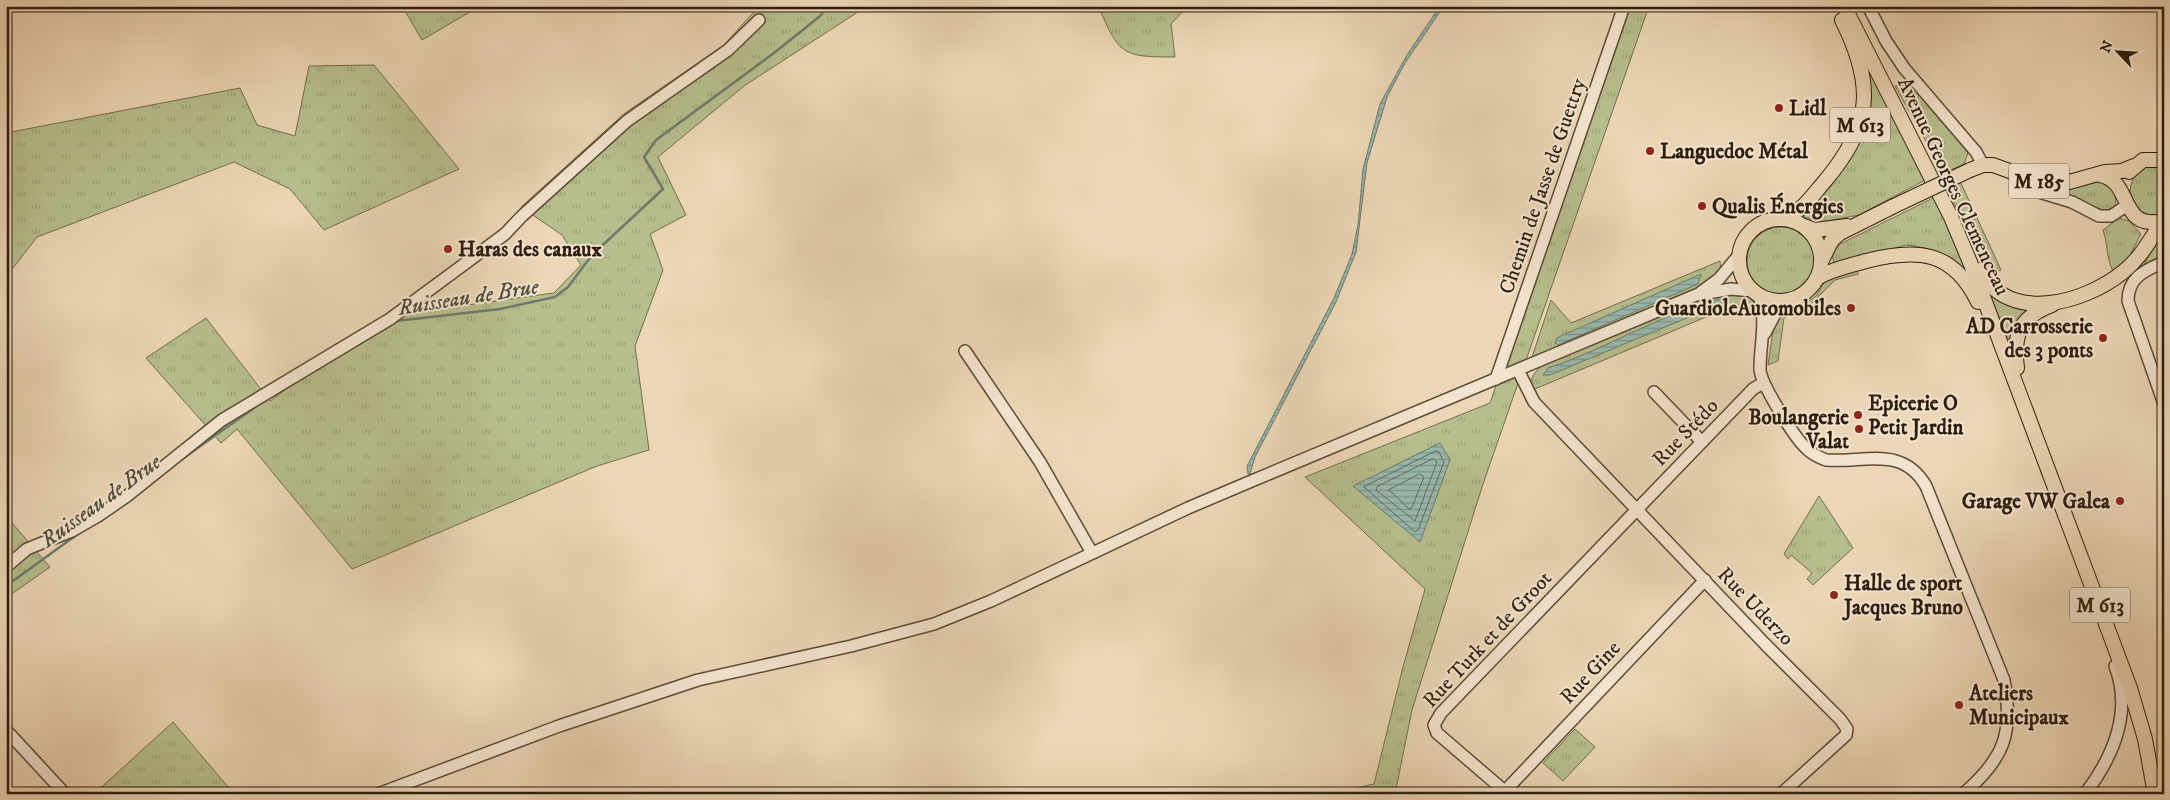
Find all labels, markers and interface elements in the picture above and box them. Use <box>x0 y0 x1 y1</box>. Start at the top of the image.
north arrow <box>2092 28 2142 78</box>
text: N <box>2097 37 2118 56</box>
street label: Avenue Georges Clemenceau <box>1891 73 2015 300</box>
street label: Chemin de Jasse de Guettry <box>1494 74 1592 298</box>
place label: Lidl <box>1789 96 1827 122</box>
marker: Lidl <box>1773 102 1785 114</box>
road number: M 613 <box>1830 108 1890 142</box>
place label: Languedoc Métal <box>1660 139 1809 165</box>
marker: Languedoc Métal <box>1644 145 1656 157</box>
road number: M 185 <box>2009 164 2069 198</box>
place label: Qualis Énergies <box>1712 192 1844 220</box>
marker: Qualis Énergies <box>1696 200 1708 212</box>
place label: Haras des canaux <box>458 237 602 263</box>
marker: Haras des canaux <box>442 243 454 255</box>
water label: Ruisseau de Brue <box>395 273 541 322</box>
place label: GuardioleAutomobiles <box>1655 296 1841 322</box>
marker: GuardioleAutomobiles <box>1845 302 1857 314</box>
place label: AD Carrosserie des 3 ponts <box>1965 314 2093 364</box>
marker: AD Carrosserie des 3 ponts <box>2097 332 2109 344</box>
place label: Epicerie O Petit Jardin <box>1868 391 1964 441</box>
street label: Rue Stédo <box>1647 393 1724 472</box>
place label: Boulangerie Valat <box>1748 405 1849 455</box>
marker: Epicerie O Petit Jardin <box>1852 409 1864 421</box>
marker: Boulangerie Valat <box>1853 423 1865 435</box>
water label: Ruisseau de Brue <box>35 448 167 554</box>
place label: Garage VW Galea <box>1962 489 2111 515</box>
marker: Garage VW Galea <box>2114 495 2126 507</box>
street label: Rue Uderzo <box>1711 562 1799 651</box>
street label: Rue Turk et de Groot <box>1418 566 1558 714</box>
place label: Halle de sport Jacques Bruno <box>1842 571 1963 621</box>
road number: M 613 <box>2070 588 2130 622</box>
marker: Halle de sport Jacques Bruno <box>1828 589 1840 601</box>
street label: Rue Gine <box>1555 635 1627 710</box>
place label: Ateliers Municipaux <box>1968 681 2069 731</box>
marker: Ateliers Municipaux <box>1953 699 1965 711</box>

